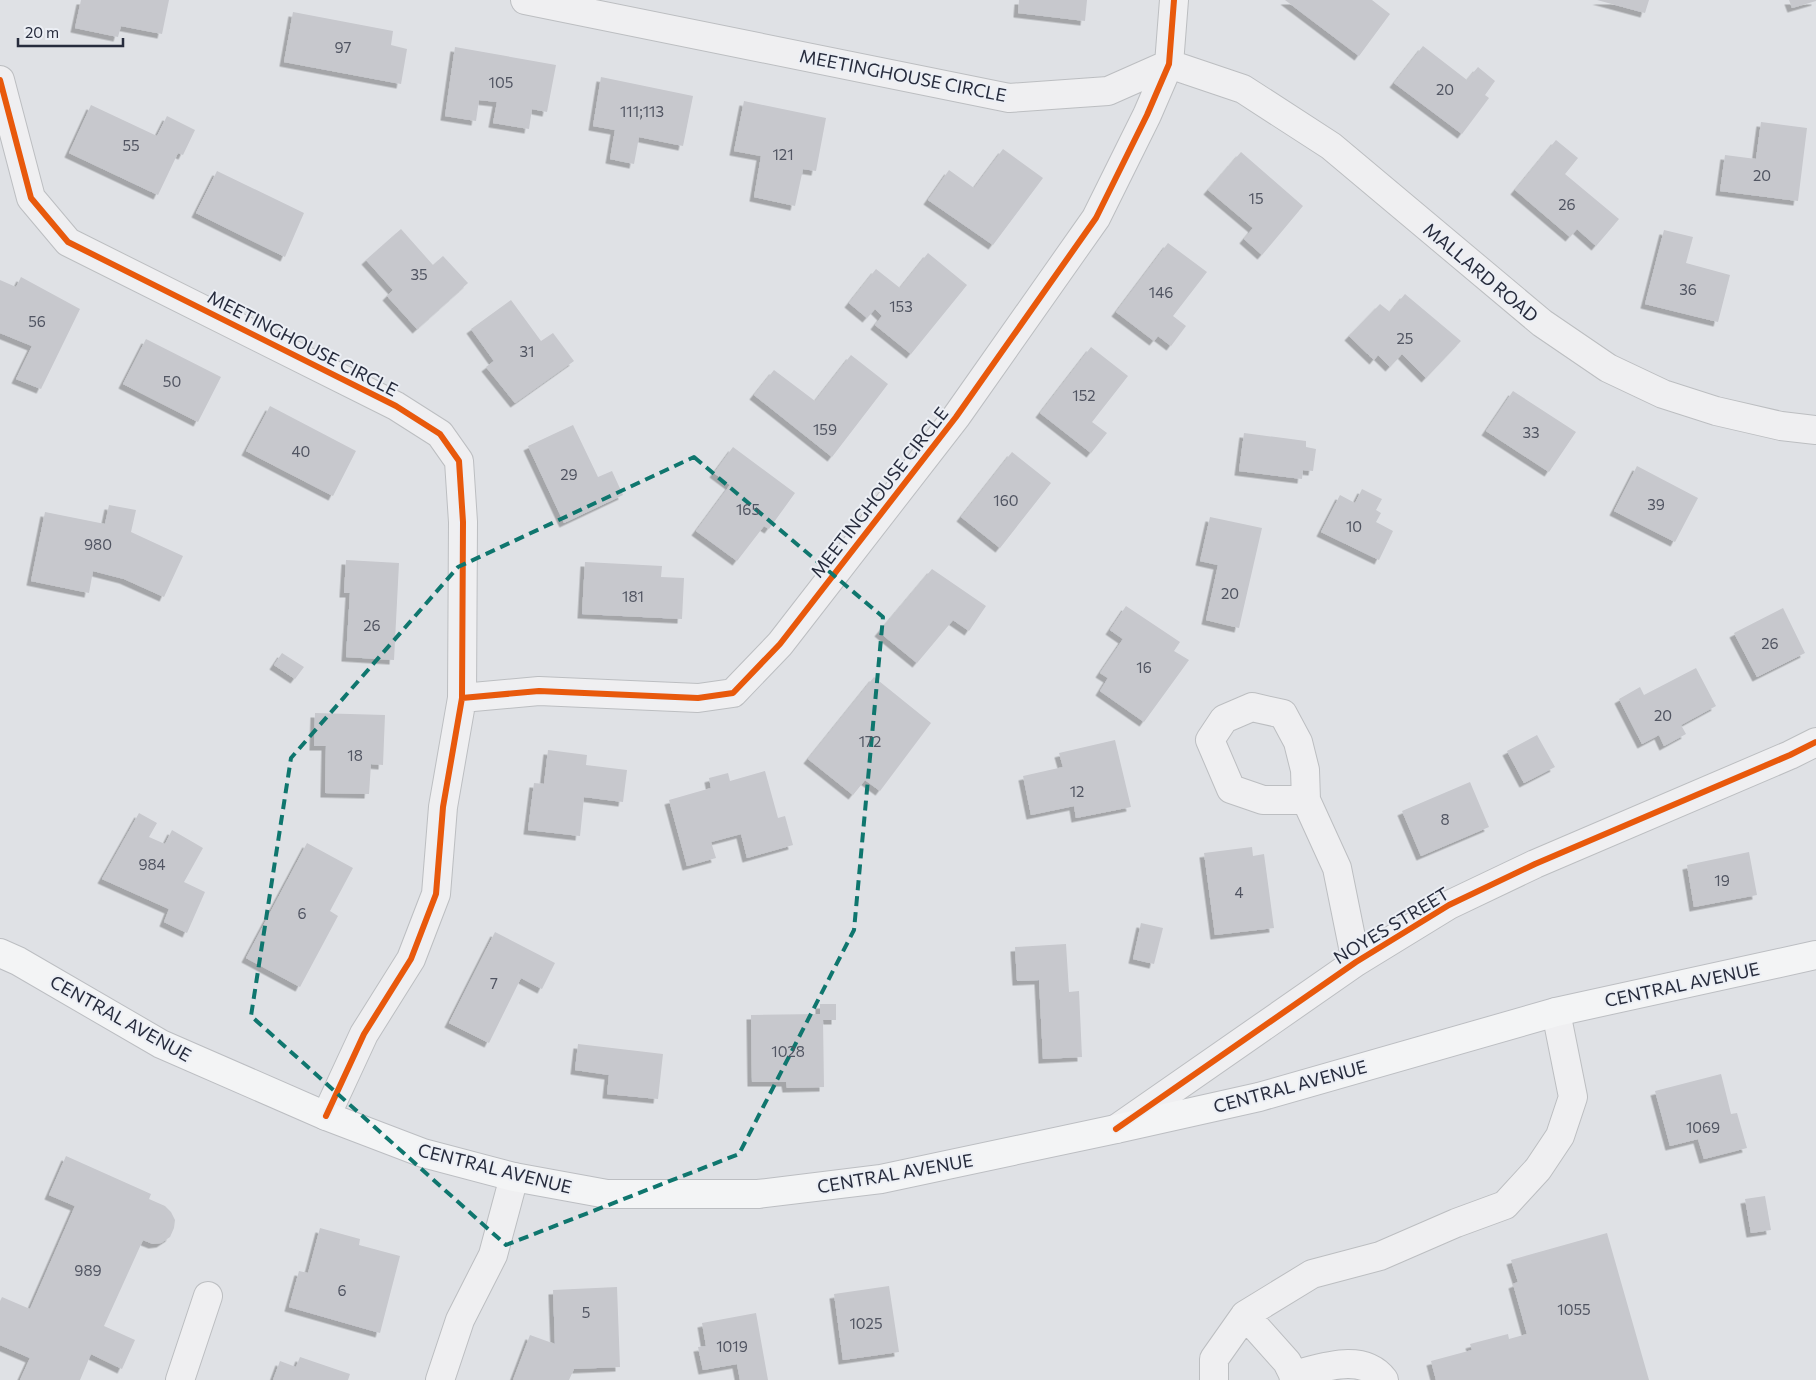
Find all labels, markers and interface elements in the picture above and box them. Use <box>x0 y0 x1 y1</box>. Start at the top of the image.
scale bar <box>18 15 122 47</box>
text: 20 m <box>25 23 59 41</box>
house number: 97 <box>335 38 352 56</box>
street label: MEETINGHOUSE CIRCLE <box>798 44 1008 106</box>
house number: 105 <box>489 73 513 91</box>
house number: 20 <box>1436 80 1454 98</box>
house number: 111;113 <box>620 102 664 120</box>
house number: 55 <box>122 136 140 154</box>
house number: 121 <box>772 145 794 163</box>
house number: 20 <box>1753 166 1771 184</box>
house number: 15 <box>1248 189 1264 207</box>
house number: 26 <box>1558 195 1576 213</box>
street label: MALLARD ROAD <box>1419 218 1543 326</box>
house number: 35 <box>410 265 428 283</box>
house number: 36 <box>1679 280 1697 298</box>
house number: 146 <box>1149 283 1173 301</box>
street label: MEETINGHOUSE CIRCLE <box>204 285 402 401</box>
house number: 153 <box>889 297 913 315</box>
house number: 56 <box>28 312 46 330</box>
house number: 25 <box>1397 329 1413 347</box>
house number: 31 <box>520 342 534 360</box>
house number: 50 <box>163 372 181 390</box>
house number: 152 <box>1072 386 1096 404</box>
street label: MEETINGHOUSE CIRCLE <box>806 402 952 582</box>
house number: 159 <box>813 420 837 438</box>
house number: 33 <box>1522 423 1540 441</box>
house number: 40 <box>292 442 310 460</box>
house number: 29 <box>560 465 578 483</box>
house number: 160 <box>993 491 1019 509</box>
house number: 39 <box>1647 495 1665 513</box>
house number: 165 <box>736 500 760 518</box>
house number: 10 <box>1346 517 1362 535</box>
house number: 980 <box>84 535 112 553</box>
house number: 20 <box>1221 584 1239 602</box>
house number: 181 <box>622 587 644 605</box>
house number: 26 <box>363 616 381 634</box>
house number: 26 <box>1761 634 1779 652</box>
house number: 16 <box>1136 658 1152 676</box>
house number: 20 <box>1654 706 1672 724</box>
house number: 172 <box>859 732 881 750</box>
house number: 18 <box>347 746 363 764</box>
house number: 12 <box>1070 782 1084 800</box>
house number: 8 <box>1440 810 1450 828</box>
house number: 984 <box>138 855 166 873</box>
house number: 19 <box>1714 871 1730 889</box>
street label: NOYES STREET <box>1329 882 1453 968</box>
house number: 4 <box>1235 883 1244 901</box>
house number: 6 <box>297 904 307 922</box>
street label: CENTRAL AVENUE <box>1602 957 1762 1011</box>
street label: CENTRAL AVENUE <box>47 970 195 1066</box>
house number: 7 <box>490 974 498 992</box>
house number: 1028 <box>771 1042 805 1060</box>
street label: CENTRAL AVENUE <box>1211 1055 1369 1117</box>
house number: 1069 <box>1686 1118 1720 1136</box>
street label: CENTRAL AVENUE <box>416 1138 574 1198</box>
street label: CENTRAL AVENUE <box>815 1148 975 1198</box>
house number: 989 <box>74 1261 102 1279</box>
house number: 6 <box>337 1281 347 1299</box>
house number: 1055 <box>1557 1300 1591 1318</box>
house number: 5 <box>582 1303 590 1321</box>
house number: 1025 <box>849 1314 883 1332</box>
house number: 1019 <box>716 1337 748 1355</box>

